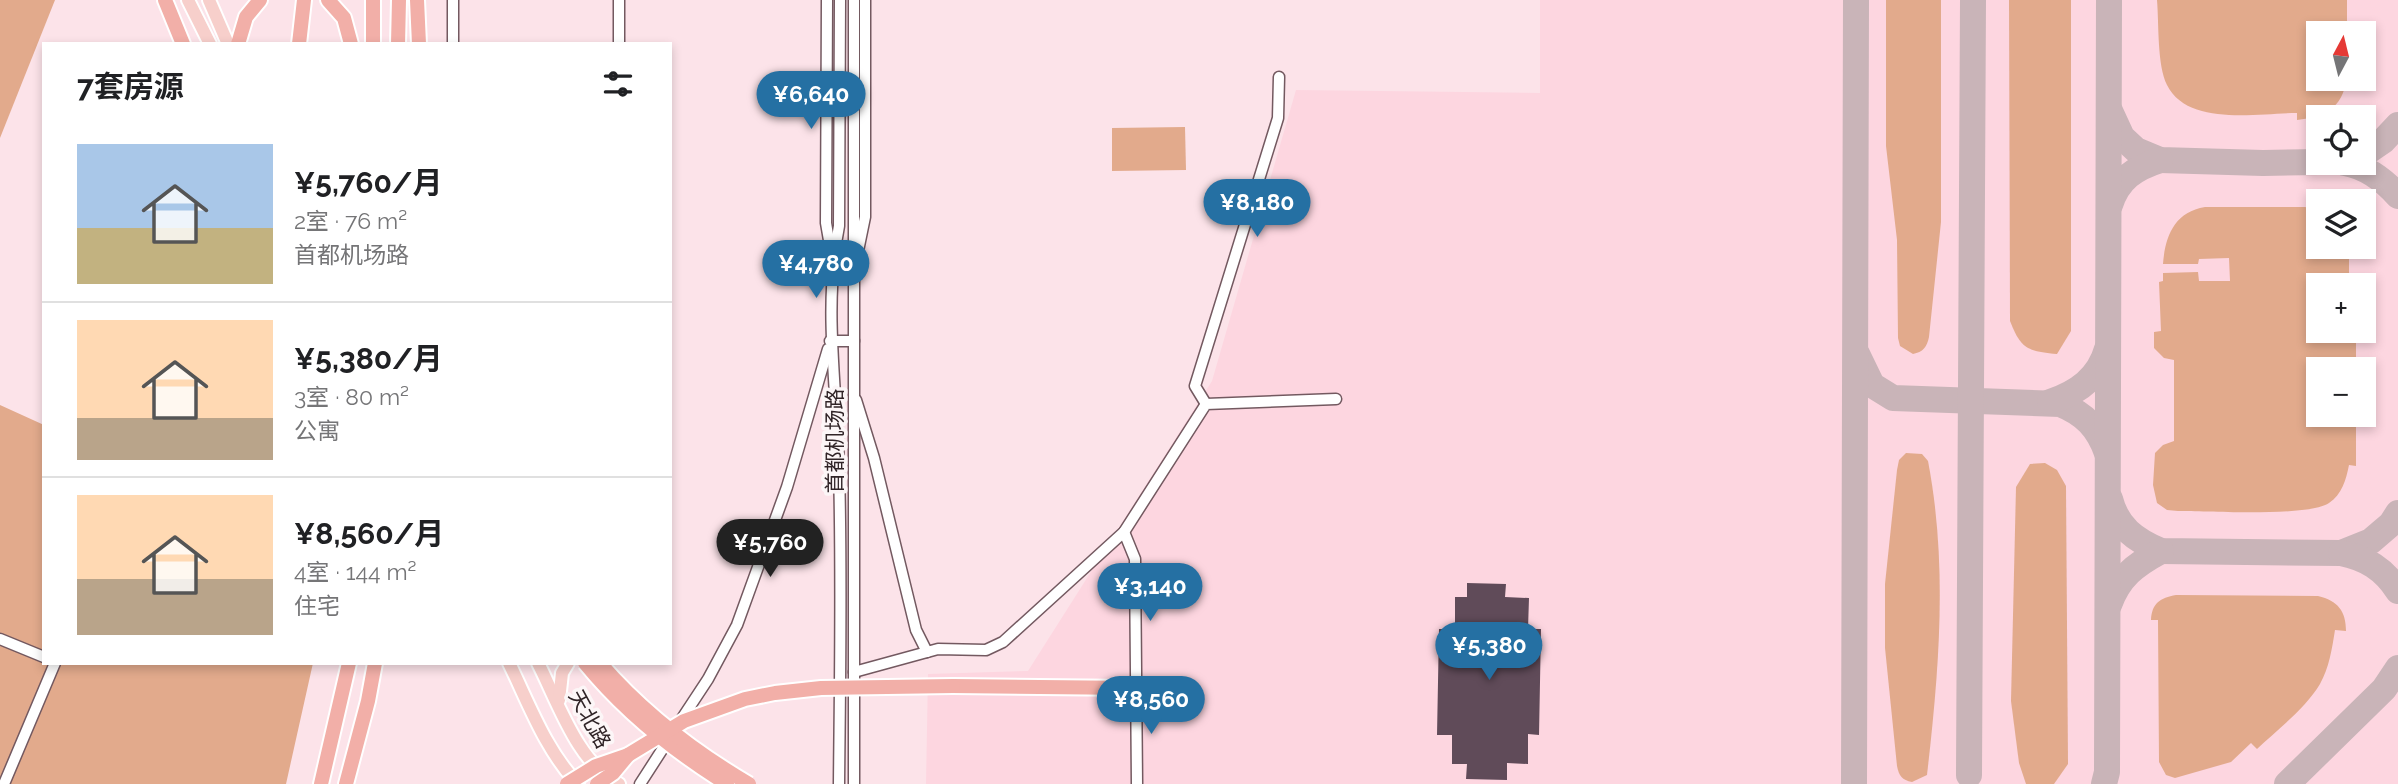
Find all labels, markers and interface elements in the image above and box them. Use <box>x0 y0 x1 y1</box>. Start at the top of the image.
north arrow <box>2306 21 2376 91</box>
map controls <box>2306 21 2376 427</box>
icon: filters <box>599 65 637 103</box>
text: 7套房源 <box>77 69 184 104</box>
pin: ¥6,640 <box>754 72 868 131</box>
text: ¥6,640 <box>773 80 849 107</box>
button: locate <box>2306 105 2376 175</box>
text: ¥5,760/月 <box>294 165 442 200</box>
icon: home <box>133 172 217 256</box>
pin: ¥8,180 <box>1200 180 1314 239</box>
text: ¥8,180 <box>1220 188 1294 215</box>
button: layers <box>2306 189 2376 259</box>
text: 2室 · 76 m² <box>294 207 407 234</box>
pin: ¥4,780 <box>759 240 873 300</box>
text: 首都机场路 <box>294 241 409 268</box>
text: ¥4,780 <box>778 249 854 276</box>
button: + <box>2306 273 2376 343</box>
text: ¥5,380/月 <box>294 341 443 376</box>
icon: home <box>133 348 217 432</box>
button: − <box>2306 357 2376 427</box>
text: 3室 · 80 m² <box>294 383 409 410</box>
street label: 首都机场路 <box>822 389 847 494</box>
text: 公寓 <box>294 417 340 444</box>
text: ¥8,560/月 <box>294 516 444 551</box>
pin: ¥5,760 <box>713 520 827 579</box>
icon: home <box>133 523 217 607</box>
text: ¥5,760 <box>733 528 807 555</box>
text: 4室 · 144 m² <box>294 558 417 585</box>
pin: ¥3,140 <box>1093 564 1207 623</box>
text: ¥3,140 <box>1113 572 1187 599</box>
text: 住宅 <box>294 592 340 619</box>
pin: ¥5,380 <box>1432 622 1546 682</box>
text: ¥5,380 <box>1451 631 1527 658</box>
pin: ¥8,560 <box>1094 676 1208 736</box>
street label: 天北路 <box>564 685 616 753</box>
text: ¥8,560 <box>1113 685 1189 712</box>

